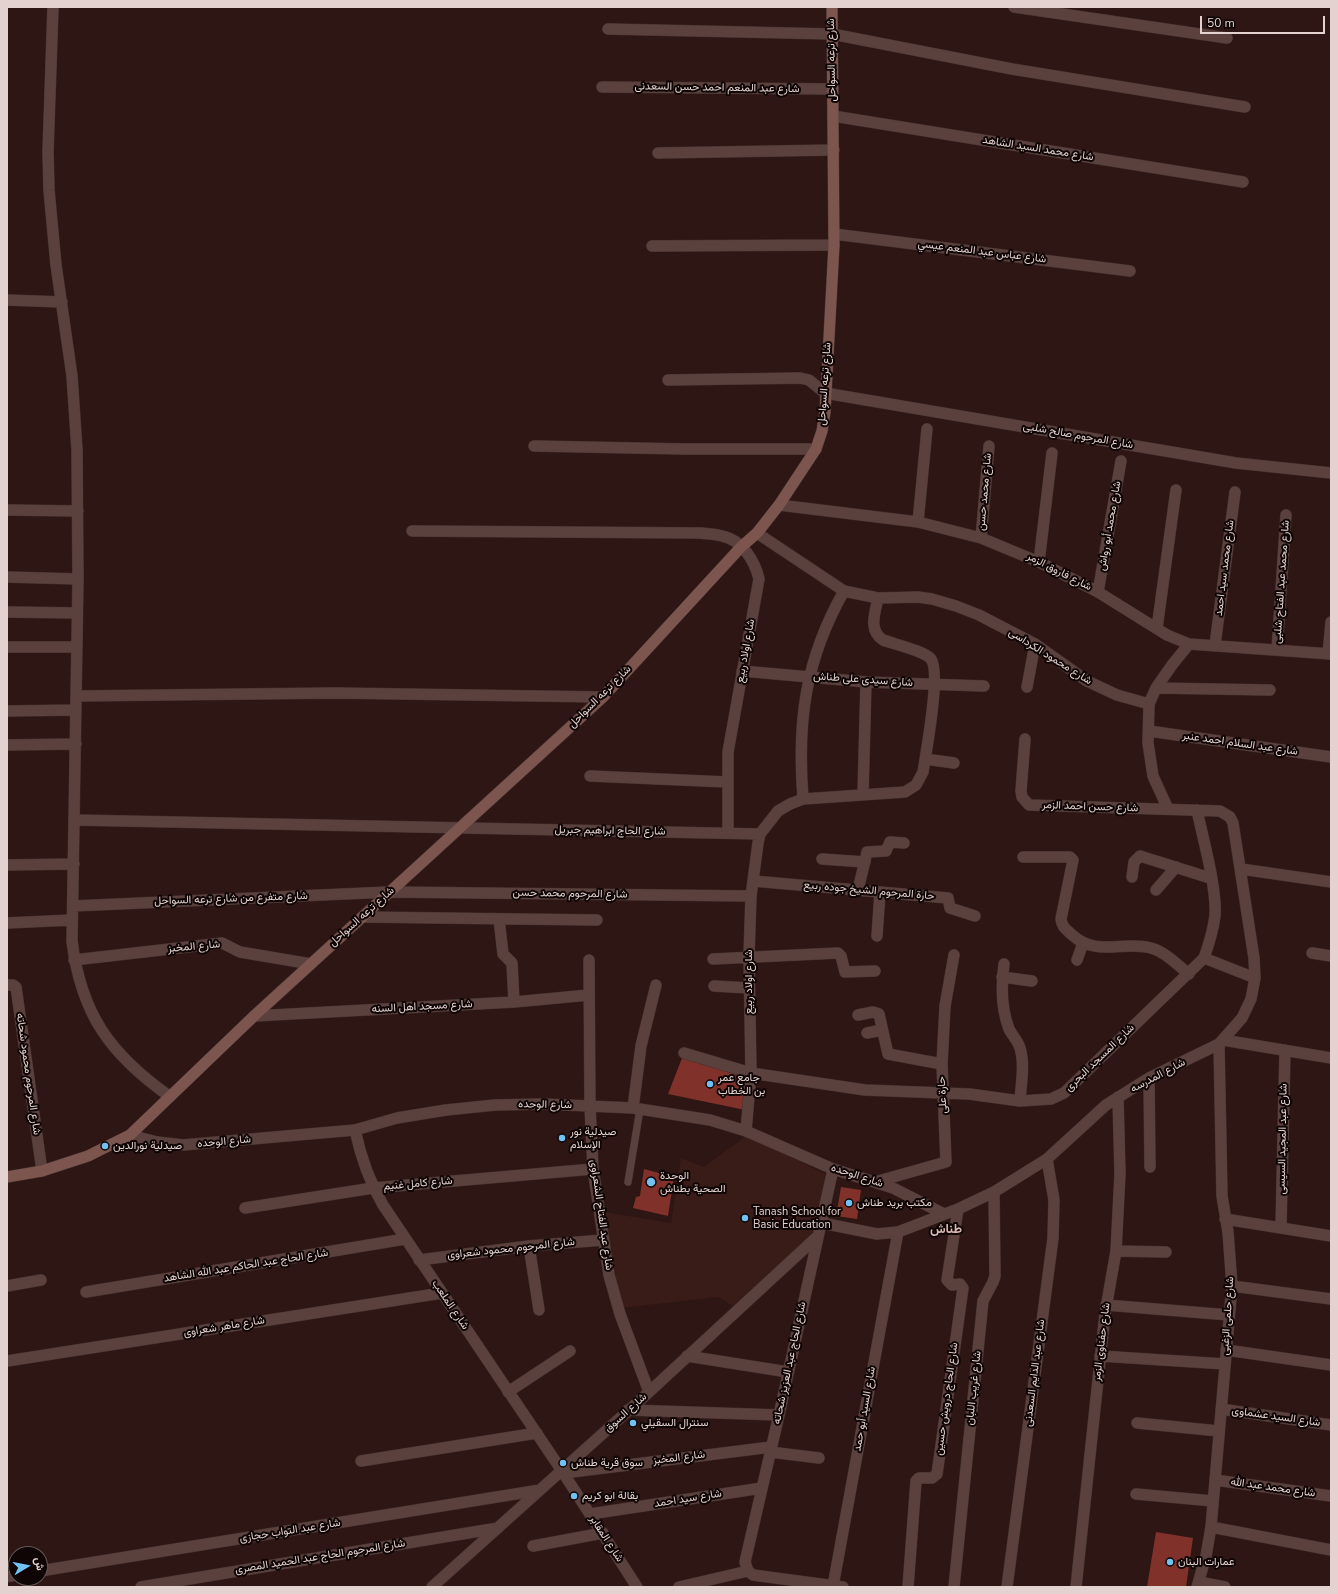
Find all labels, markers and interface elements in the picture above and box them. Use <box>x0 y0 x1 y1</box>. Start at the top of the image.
scale bar <box>1202 8 1327 34</box>
text: 50 m <box>1207 15 1235 31</box>
street label: شارع ترعه السواحل <box>825 18 839 102</box>
street label: شارع عبد المنعم احمد حسن السعدنى <box>635 80 799 96</box>
street label: شارع محمد السيد الشاهد <box>981 134 1095 164</box>
street label: شارع عباس عبد المنعم عيسي <box>917 238 1047 266</box>
street label: شارع ترعه السواحل <box>816 342 834 426</box>
street label: شارع المرحوم صالح شلبى <box>1022 420 1134 452</box>
street label: شارع محمد حسن <box>975 453 995 531</box>
street label: شارع محمد أبو رواش <box>1096 480 1124 572</box>
street label: شارع محمد سيد احمد <box>1213 519 1237 617</box>
street label: شارع محمد عبد الفتاح شلبى <box>1271 520 1293 644</box>
street label: شارع فاروق الزمر <box>1024 550 1094 594</box>
street label: شارع اولاد ربيع <box>734 618 758 684</box>
street label: شارع محمود الكرداسى <box>1006 626 1094 688</box>
street label: شارع ترعه السواحل <box>566 663 634 731</box>
street label: شارع سيدى على طناش <box>813 670 913 690</box>
street label: شارع عبد السلام احمد عنبر <box>1181 729 1299 759</box>
street label: شارع حسن احمد الزمر <box>1042 799 1138 815</box>
street label: شارع الحاج ابراهيم جبريل <box>554 823 666 839</box>
street label: حارة المرحوم الشيخ جوده ربيع <box>803 879 935 903</box>
street label: شارع ترعه السواحل <box>327 884 397 950</box>
street label: شارع المرحوم محمد حسن <box>512 886 628 902</box>
street label: شارع متفرع من شارع ترعه السواحل <box>154 890 308 908</box>
street label: شارع المخبز <box>167 938 221 956</box>
street label: شارع اولاد ربيع <box>742 950 756 1014</box>
street label: شارع مسجد اهل السنه <box>371 998 473 1016</box>
street label: شارع المرحوم محمود شحاته <box>13 1012 43 1136</box>
street label: شارع المسجد البحرى <box>1063 1021 1137 1095</box>
street label: شارع المدرسه <box>1128 1056 1188 1096</box>
place label: جامع عمر بن الخطاب <box>718 1071 765 1097</box>
street label: حارة على <box>935 1076 951 1114</box>
marker: جامع عمر بن الخطاب <box>705 1079 715 1089</box>
street label: شارع عبد المجيد السيسى <box>1275 1083 1291 1195</box>
street label: شارع الوحده <box>518 1098 572 1112</box>
place label: صيدلية نور الإسلام <box>570 1125 617 1151</box>
street label: شارع الوحده <box>197 1133 251 1151</box>
marker: صيدلية نور الإسلام <box>557 1133 567 1143</box>
place label: صيدلية نورالدين <box>113 1139 182 1153</box>
marker: صيدلية نورالدين <box>100 1141 110 1151</box>
street label: شارع عبد الفتاح الشعراوى <box>587 1159 615 1271</box>
street label: شارع الوحده <box>829 1161 885 1191</box>
place label: الوحدة الصحية بطناش <box>660 1169 725 1195</box>
street label: شارع كامل غنيم <box>383 1174 453 1194</box>
marker: الوحدة الصحية بطناش <box>645 1176 657 1188</box>
place label: مكتب بريد طناش <box>857 1196 932 1210</box>
marker: مكتب بريد طناش <box>844 1198 854 1208</box>
place label: Tanash School for Basic Education <box>753 1205 841 1231</box>
marker: Tanash School for Basic Education <box>740 1213 750 1223</box>
district label: طناش <box>930 1222 962 1238</box>
street label: شارع المرحوم محمود شعراوى <box>447 1236 575 1262</box>
street label: شارع الحاج عبد الحاكم عبد الله الشاهد <box>163 1246 329 1286</box>
street label: شارع حلمى الزغبى <box>1219 1276 1237 1356</box>
street label: شارع الملعب <box>429 1278 471 1332</box>
street label: شارع الحاج عبد العزيز شحاته <box>771 1300 809 1426</box>
street label: شارع حفناوى الزمر <box>1091 1302 1113 1382</box>
street label: شارع ماهر شعراوى <box>182 1314 266 1340</box>
street label: شارع عبد الدايم السعدنى <box>1022 1319 1048 1427</box>
street label: شارع الحاج درويش حسين <box>933 1342 961 1456</box>
street label: شارع غريب اللبان <box>964 1350 984 1426</box>
street label: شارع السيد أبو حمد <box>851 1366 879 1452</box>
street label: شارع السوق <box>602 1391 650 1435</box>
street label: شارع السيد عشماوى <box>1231 1404 1321 1430</box>
place label: سنترال السقيلي <box>641 1416 708 1430</box>
marker: سنترال السقيلي <box>628 1418 638 1428</box>
street label: شارع المخبز <box>652 1448 706 1468</box>
place label: سوق قرية طناش <box>571 1456 643 1470</box>
marker: سوق قرية طناش <box>558 1458 568 1468</box>
street label: شارع محمد عبد الله <box>1230 1476 1316 1500</box>
street label: شارع سيد احمد <box>653 1487 723 1511</box>
place label: بقالة ابو كريم <box>582 1489 638 1503</box>
marker: بقالة ابو كريم <box>569 1491 579 1501</box>
street label: شارع المقابر <box>586 1513 626 1565</box>
street label: شارع عبد التواب حجازى <box>239 1517 341 1545</box>
street label: شارع المرحوم الحاج عبد الحميد المصرى <box>234 1537 406 1577</box>
north arrow <box>8 1546 48 1586</box>
place label: عمارات البنان <box>1178 1555 1234 1569</box>
text: ش <box>31 1556 48 1572</box>
marker: عمارات البنان <box>1165 1557 1175 1567</box>

